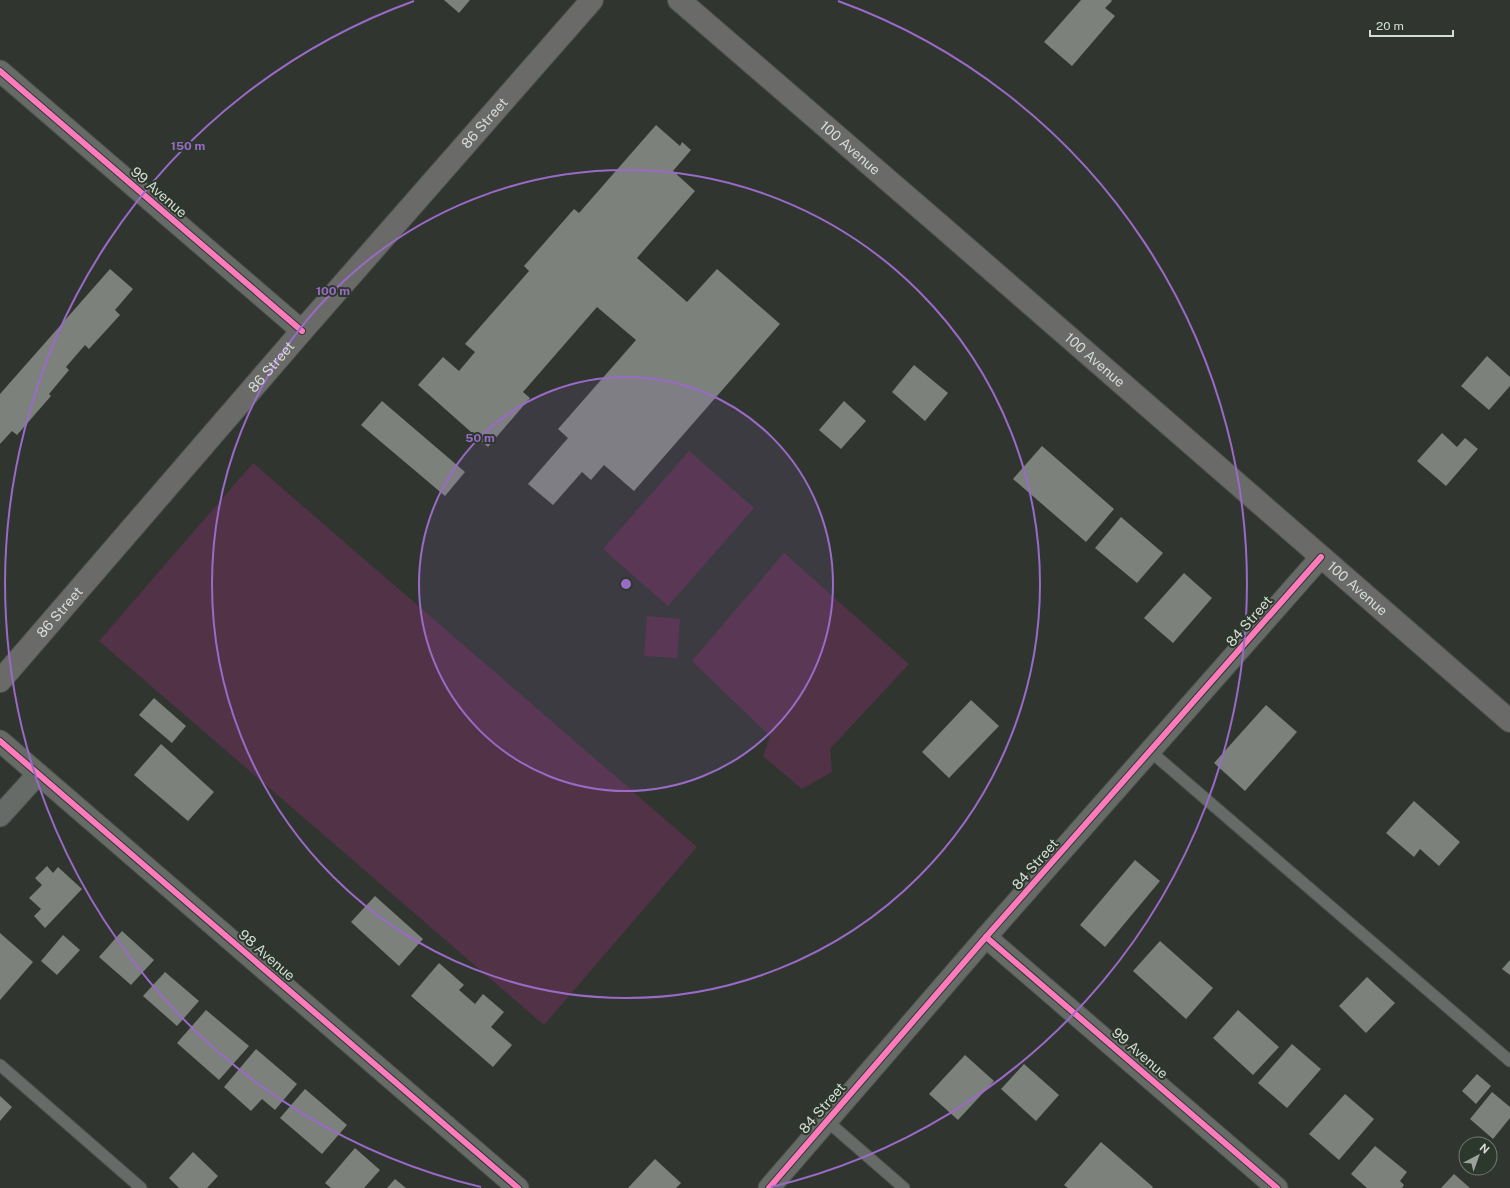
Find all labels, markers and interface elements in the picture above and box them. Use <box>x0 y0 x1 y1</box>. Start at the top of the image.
scale bar <box>1370 12 1453 38</box>
text: 20 m <box>1376 19 1404 33</box>
street label: 86 Street <box>458 94 511 151</box>
street label: 100 Avenue <box>817 117 884 178</box>
text: 150 m <box>171 139 205 153</box>
street label: 99 Avenue <box>128 163 190 221</box>
text: 100 m <box>316 284 350 298</box>
street label: 100 Avenue <box>1062 329 1128 390</box>
street label: 86 Street <box>245 338 297 396</box>
text: 50 m <box>465 431 495 445</box>
street label: 100 Avenue <box>1324 558 1391 619</box>
centre of rings <box>619 577 633 591</box>
street label: 86 Street <box>33 583 86 641</box>
street label: 84 Street <box>1223 592 1275 650</box>
street label: 84 Street <box>1009 835 1061 893</box>
street label: 98 Avenue <box>236 926 298 984</box>
street label: 99 Avenue <box>1109 1024 1171 1082</box>
street label: 84 Street <box>796 1079 848 1137</box>
north arrow <box>1458 1136 1498 1176</box>
text: N <box>1477 1141 1492 1156</box>

